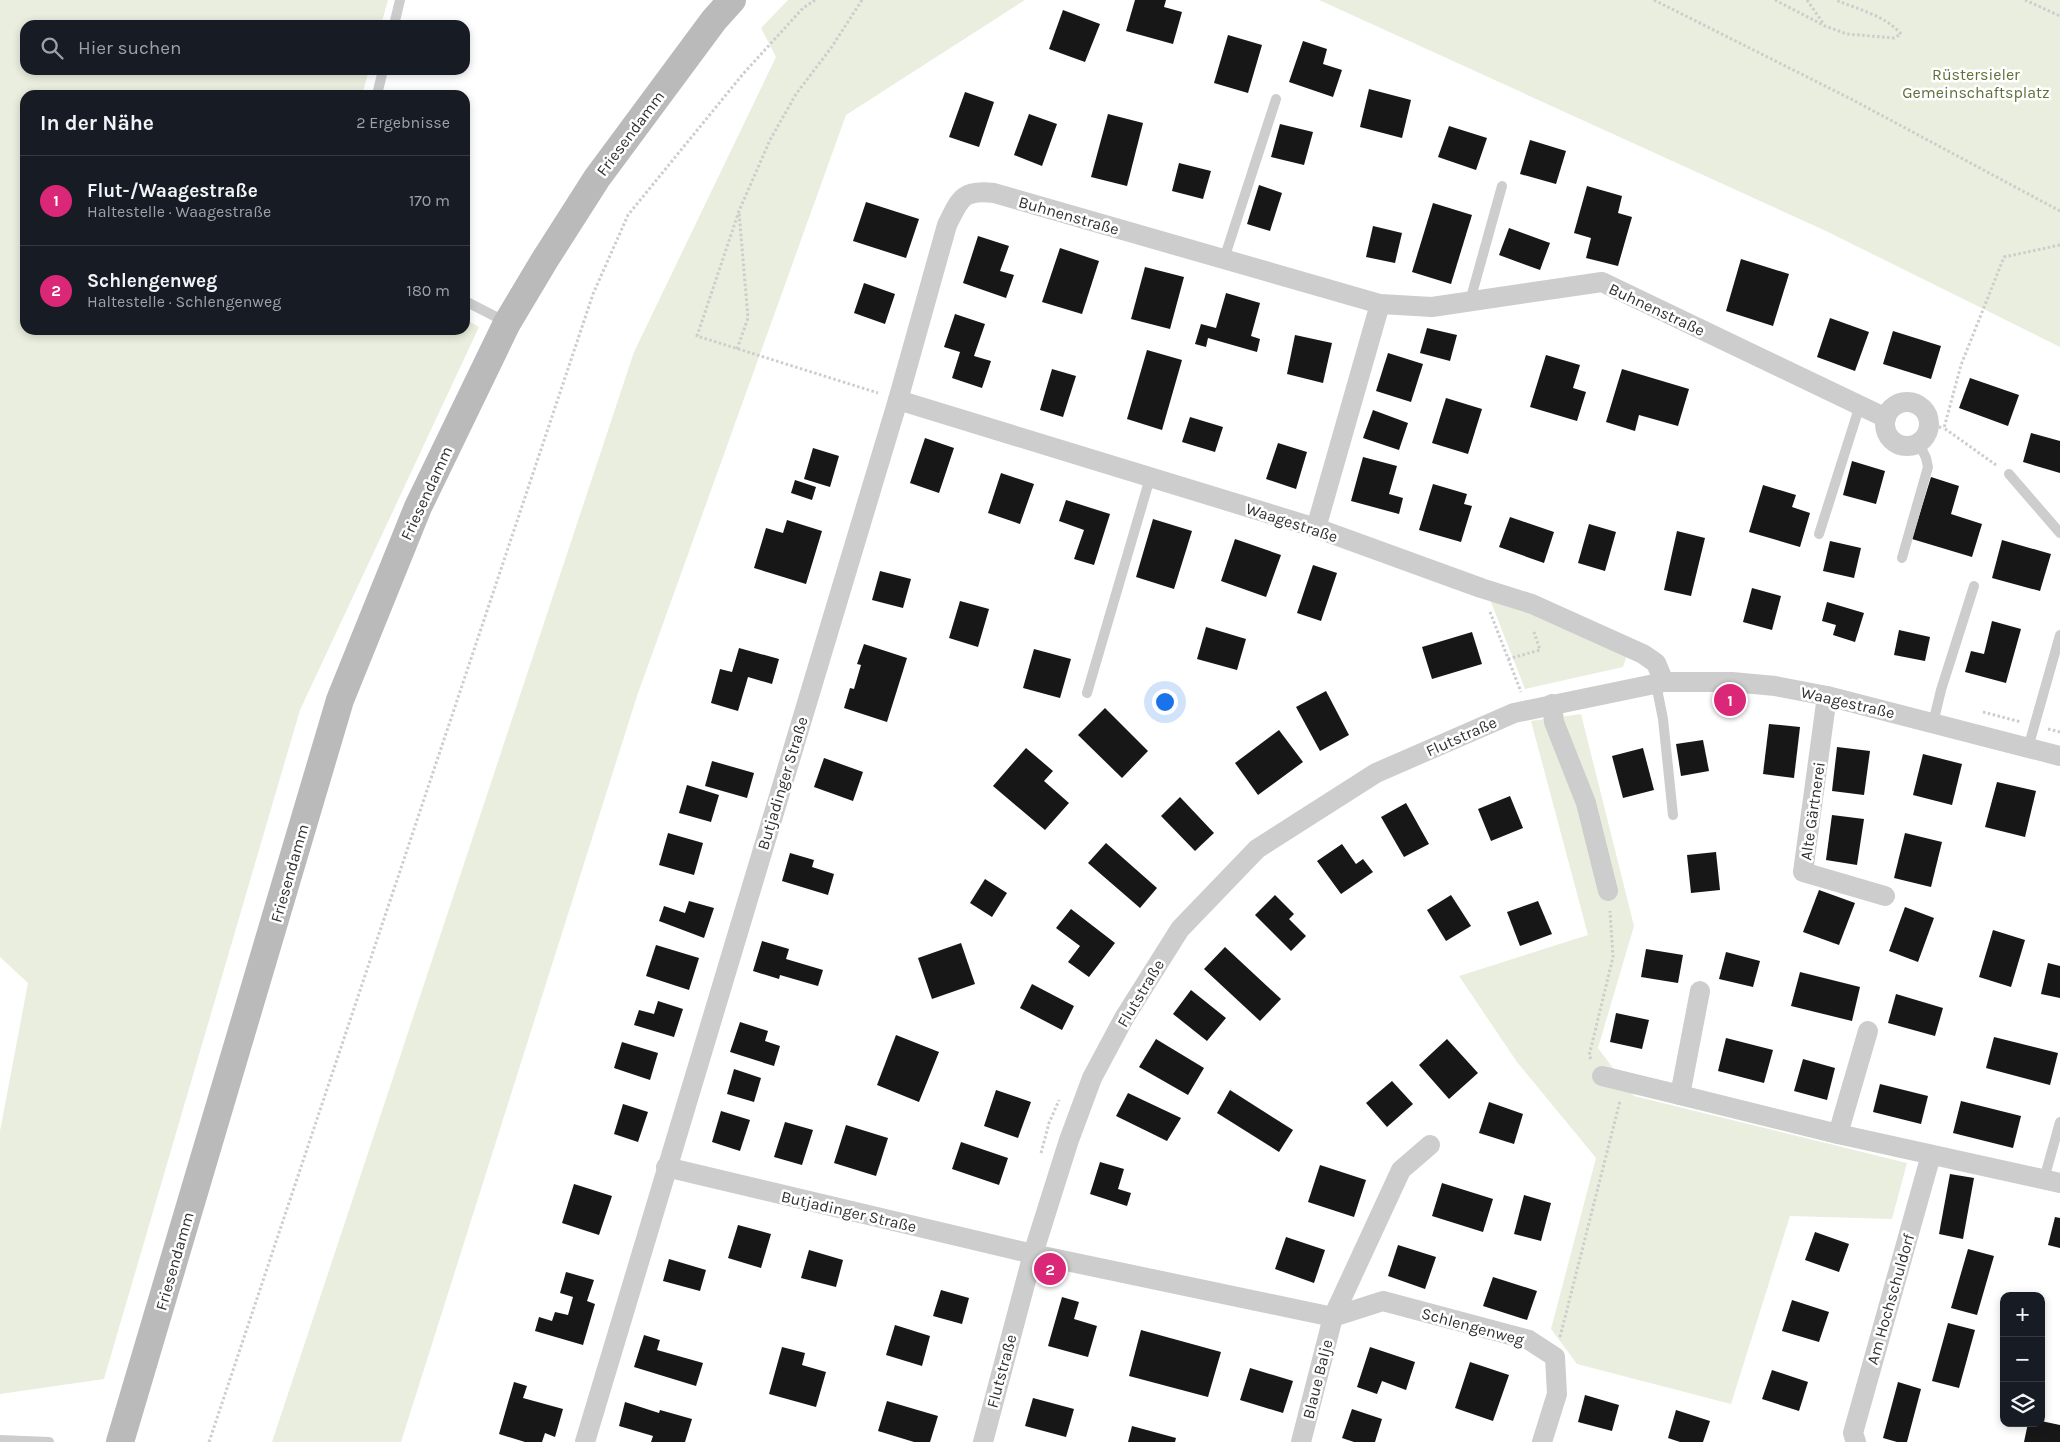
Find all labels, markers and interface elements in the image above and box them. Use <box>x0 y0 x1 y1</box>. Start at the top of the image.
search box <box>20 20 470 75</box>
icon: search <box>38 34 66 62</box>
text: Hier suchen <box>78 37 181 59</box>
park label: Rüstersieler Gemeinschaftsplatz <box>1902 65 2050 102</box>
street label: Friesendamm <box>592 87 669 180</box>
text: In der Nähe <box>40 111 154 135</box>
text: 2 Ergebnisse <box>356 113 450 132</box>
text: Flut-/Waagestraße <box>87 180 258 202</box>
text: 1 <box>53 191 59 210</box>
text: 170 m <box>409 191 450 210</box>
street label: Buhnenstraße <box>1016 192 1121 239</box>
text: Haltestelle · Waagestraße <box>87 202 271 221</box>
text: Schlengenweg <box>87 270 217 292</box>
street label: Buhnenstraße <box>1606 279 1708 340</box>
text: 2 <box>51 281 61 300</box>
text: 180 m <box>407 281 450 300</box>
text: Haltestelle · Schlengenweg <box>87 292 281 311</box>
street label: Friesendamm <box>396 443 457 543</box>
street label: Waagestraße <box>1243 499 1340 546</box>
pin: 1 <box>1714 681 1746 719</box>
street label: Waagestraße <box>1799 682 1897 723</box>
your location <box>1152 689 1178 715</box>
street label: Flutstraße <box>1423 712 1500 761</box>
street label: Butjadinger Straße <box>753 714 812 852</box>
street label: Alte Gärtnerei <box>1796 761 1829 862</box>
street label: Friesendamm <box>266 822 313 925</box>
street label: Flutstraße <box>1113 956 1168 1031</box>
street label: Butjadinger Straße <box>779 1187 919 1236</box>
street label: Friesendamm <box>151 1210 198 1313</box>
street label: Am Hochschuldorf <box>1863 1231 1918 1367</box>
pin: 2 <box>1034 1250 1066 1288</box>
map controls <box>2000 1292 2045 1427</box>
button: + <box>2000 1292 2045 1337</box>
street label: Schlengenweg <box>1419 1304 1526 1349</box>
street label: Flutstraße <box>983 1332 1020 1410</box>
street label: Blaue Balje <box>1298 1337 1337 1421</box>
button: − <box>2000 1337 2045 1382</box>
button: layers <box>2000 1382 2045 1427</box>

